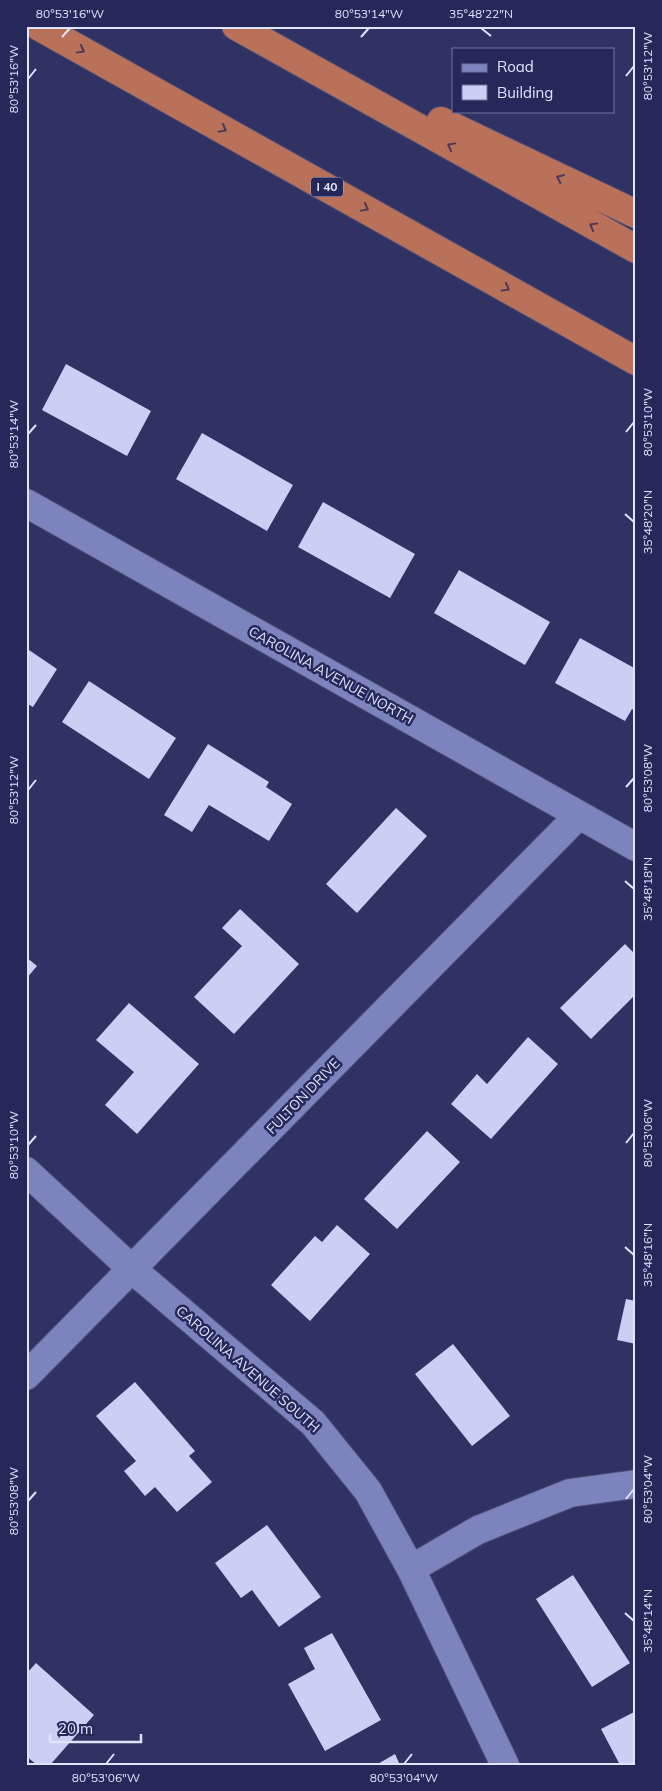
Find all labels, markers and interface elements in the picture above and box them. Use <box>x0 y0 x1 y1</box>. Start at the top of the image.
text: 80°53'16"W <box>36 6 104 21</box>
text: 80°53'14"W <box>335 6 403 21</box>
text: 35°48'22"N <box>449 6 513 21</box>
text: 80°53'12"W <box>640 32 655 100</box>
one-way arrow <box>76 44 85 54</box>
text: 80°53'16"W <box>6 45 21 113</box>
legend <box>452 48 614 112</box>
text: Road <box>497 57 534 76</box>
text: Building <box>497 83 553 102</box>
one-way arrow <box>218 123 227 133</box>
one-way arrow <box>448 143 457 153</box>
one-way arrow <box>556 174 565 184</box>
road number: I 40 <box>311 178 343 196</box>
one-way arrow <box>359 202 368 212</box>
one-way arrow <box>590 222 599 232</box>
one-way arrow <box>501 282 510 292</box>
text: 80°53'10"W <box>640 388 655 456</box>
text: 80°53'14"W <box>6 400 21 468</box>
text: 35°48'20"N <box>640 490 655 554</box>
street label: CAROLINA AVENUE NORTH <box>245 622 417 728</box>
text: 80°53'08"W <box>640 744 655 812</box>
text: 80°53'12"W <box>6 756 21 824</box>
text: 35°48'18"N <box>640 857 655 921</box>
street label: FULTON DRIVE <box>262 1054 344 1138</box>
text: 80°53'06"W <box>640 1099 655 1167</box>
text: 80°53'10"W <box>6 1111 21 1179</box>
text: 35°48'16"N <box>640 1223 655 1287</box>
street label: CAROLINA AVENUE SOUTH <box>172 1302 324 1436</box>
text: 80°53'04"W <box>640 1455 655 1523</box>
text: 80°53'08"W <box>6 1467 21 1535</box>
text: 35°48'14"N <box>640 1589 655 1653</box>
scale bar <box>50 1711 141 1743</box>
text: 20 m <box>58 1719 93 1738</box>
text: 80°53'06"W <box>72 1770 140 1785</box>
text: 80°53'04"W <box>370 1770 438 1785</box>

